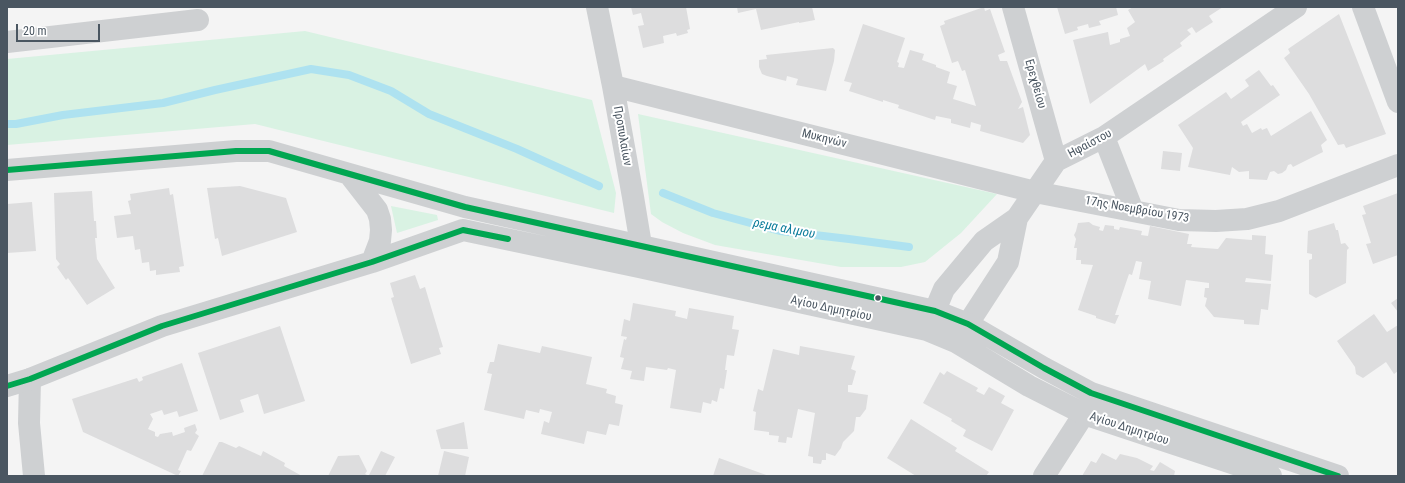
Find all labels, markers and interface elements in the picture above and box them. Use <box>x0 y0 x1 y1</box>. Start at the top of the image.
scale bar <box>18 16 102 42</box>
text: 20 m <box>23 24 47 38</box>
street label: Ερεχθείου <box>1021 58 1049 110</box>
street label: Προπυλαίων <box>610 105 634 167</box>
street label: Ηφαίστου <box>1066 126 1114 162</box>
street label: Μυκηνών <box>800 127 848 151</box>
street label: 17ης Νοεμβρίου 1973 <box>1084 194 1190 226</box>
water label: ρεμα αλιμου <box>752 215 816 243</box>
street label: Αγίου Δημητρίου <box>789 293 873 325</box>
unlabelled marker <box>873 293 883 303</box>
street label: Αγίου Δημητρίου <box>1088 409 1170 449</box>

